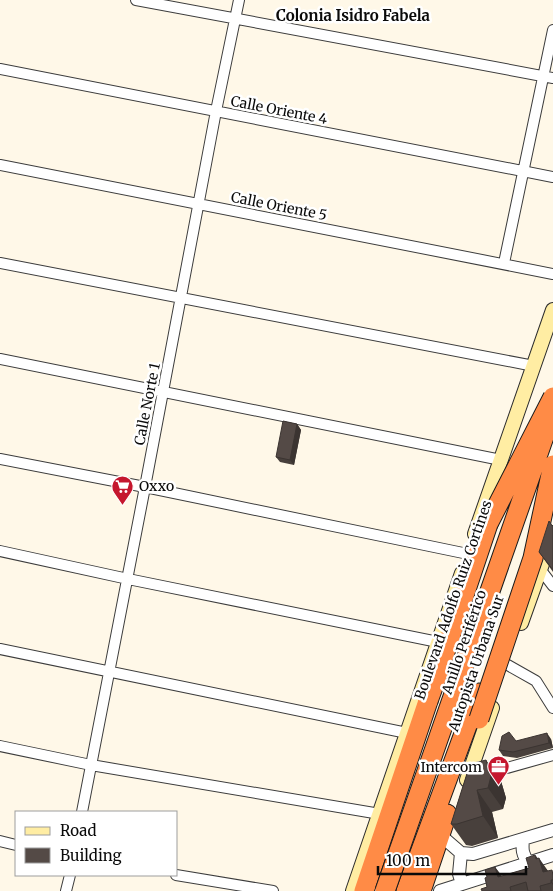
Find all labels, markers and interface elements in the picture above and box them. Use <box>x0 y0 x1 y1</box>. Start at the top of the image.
district label: Colonia Isidro Fabela <box>276 6 431 25</box>
street label: Calle Oriente 4 <box>229 92 329 128</box>
street label: Calle Oriente 5 <box>229 188 329 224</box>
street label: Calle Norte 1 <box>130 361 164 447</box>
supermarket icon: Oxxo <box>111 474 135 505</box>
place label: Oxxo <box>139 477 174 495</box>
street label: Boulevard Adolfo Ruiz Cortines <box>410 498 496 702</box>
street label: Anillo Periférico <box>437 588 490 697</box>
street label: Autopista Urbana Sur <box>444 592 508 735</box>
office icon: Intercom <box>486 755 510 786</box>
place label: Intercom <box>421 758 482 776</box>
legend <box>15 811 178 876</box>
text: Road <box>60 821 96 840</box>
scale bar <box>378 844 526 876</box>
text: Building <box>60 846 122 865</box>
text: 100 m <box>386 851 430 870</box>

